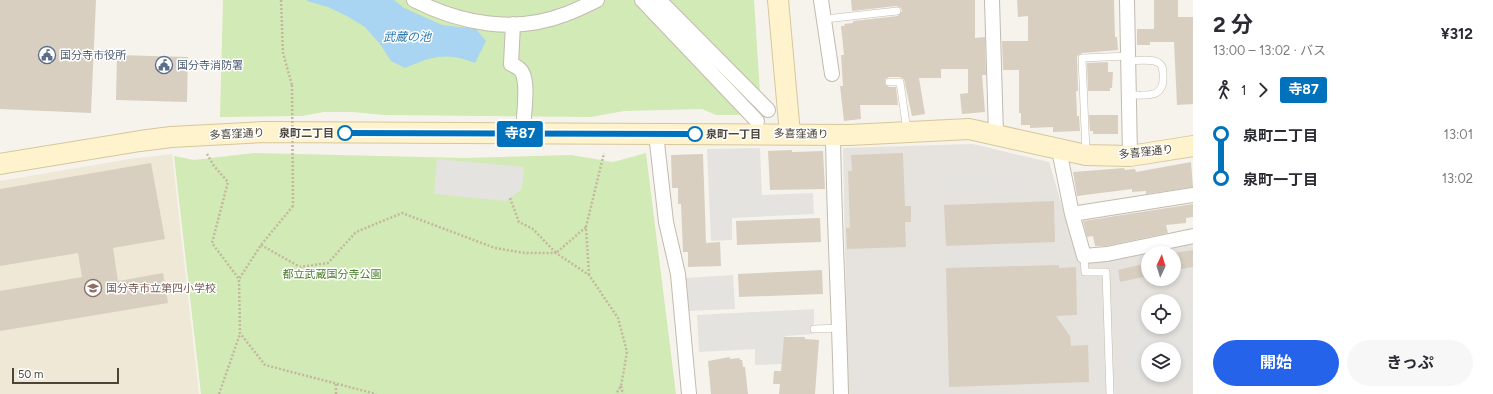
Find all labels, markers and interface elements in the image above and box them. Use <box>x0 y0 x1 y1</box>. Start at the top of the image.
text: 2 分 <box>1213 11 1253 38</box>
text: ¥312 <box>1441 25 1473 43</box>
water label: 武蔵の池 <box>383 30 432 44</box>
text: 13:00 – 13:02 · バス <box>1213 43 1326 58</box>
public building icon: 国分寺市役所 <box>37 45 57 65</box>
place label: 国分寺市役所 <box>60 49 127 62</box>
public building icon: 国分寺消防署 <box>154 55 174 75</box>
place label: 国分寺消防署 <box>177 59 243 72</box>
icon: walk <box>1213 79 1235 101</box>
icon: forward <box>1252 79 1274 101</box>
text: 寺87 <box>1288 81 1319 98</box>
text: 1 <box>1241 83 1246 98</box>
line badge: 寺87 <box>497 121 543 147</box>
marker: 泉町二丁目 <box>337 125 353 141</box>
text: 寺87 <box>505 125 535 142</box>
street label: 多喜窪通り <box>209 126 265 142</box>
marker: 泉町一丁目 <box>687 126 703 142</box>
place label: 泉町二丁目 <box>279 127 334 140</box>
street label: 多喜窪通り <box>773 127 829 141</box>
text: 泉町二丁目 <box>1243 127 1318 145</box>
text: 13:01 <box>1444 127 1473 142</box>
place label: 泉町一丁目 <box>706 128 761 141</box>
street label: 多喜窪通り <box>1118 143 1174 161</box>
text: 泉町一丁目 <box>1243 171 1318 189</box>
text: 13:02 <box>1442 171 1473 186</box>
north arrow <box>1141 246 1181 286</box>
map controls <box>1141 246 1181 382</box>
park label: 都立武蔵国分寺公園 <box>283 268 382 281</box>
school or university icon: 国分寺市立第四小学校 <box>83 278 103 298</box>
place label: 国分寺市立第四小学校 <box>106 282 216 295</box>
button: locate <box>1141 294 1181 334</box>
button: 開始 <box>1213 340 1339 386</box>
button: きっぷ <box>1347 340 1473 386</box>
button: layers <box>1141 342 1181 382</box>
scale bar <box>12 366 119 385</box>
text: 50 m <box>18 368 43 381</box>

